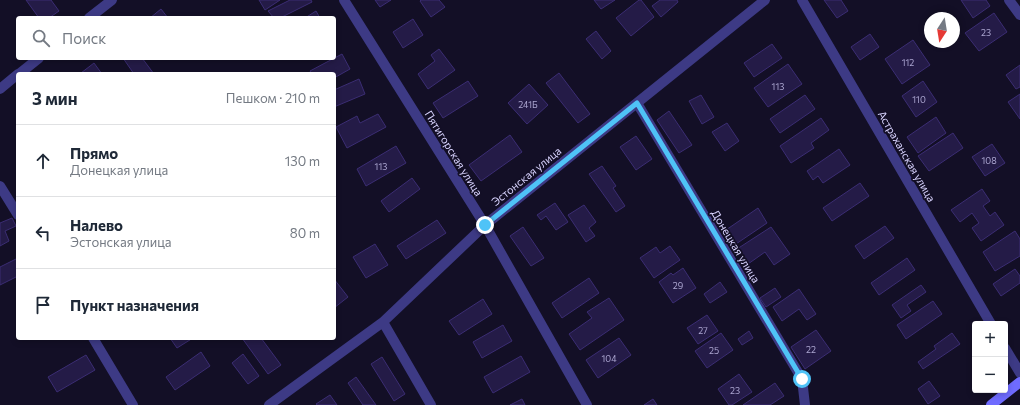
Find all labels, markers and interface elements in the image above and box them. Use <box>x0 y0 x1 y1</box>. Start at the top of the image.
north arrow <box>924 12 960 48</box>
search box <box>16 16 336 60</box>
icon: search <box>30 27 52 49</box>
house number: 23 <box>981 27 991 38</box>
text: Поиск <box>62 29 106 47</box>
house number: 112 <box>902 57 914 68</box>
house number: 113 <box>772 81 784 92</box>
text: 3 мин <box>32 88 78 109</box>
text: Пешком · 210 m <box>226 90 320 106</box>
house number: 110 <box>912 94 926 105</box>
house number: 241Б <box>518 99 538 110</box>
street label: Пятигорская улица <box>422 108 486 198</box>
street label: Астраханская улица <box>876 108 938 204</box>
text: Прямо <box>70 144 118 162</box>
street label: Эстонская улица <box>489 144 563 208</box>
icon: ahead <box>32 150 54 172</box>
text: 130 m <box>285 153 320 169</box>
house number: 108 <box>981 155 997 166</box>
house number: 113 <box>375 161 387 172</box>
text: Донецкая улица <box>70 162 168 178</box>
street label: Донецкая улица <box>709 207 763 285</box>
text: Налево <box>70 216 123 234</box>
route end <box>476 216 494 234</box>
icon: left <box>32 222 54 244</box>
text: 80 m <box>290 225 320 241</box>
text: Эстонская улица <box>70 234 172 250</box>
house number: 29 <box>673 280 683 291</box>
icon: arrive <box>32 294 54 316</box>
text: Пункт назначения <box>70 296 199 314</box>
map controls <box>972 321 1008 393</box>
button: + <box>972 321 1008 357</box>
house number: 27 <box>698 325 708 336</box>
house number: 22 <box>806 344 816 355</box>
house number: 25 <box>709 345 719 356</box>
house number: 104 <box>601 353 617 364</box>
button: − <box>972 357 1008 393</box>
route start <box>793 370 811 388</box>
house number: 23 <box>730 385 740 396</box>

